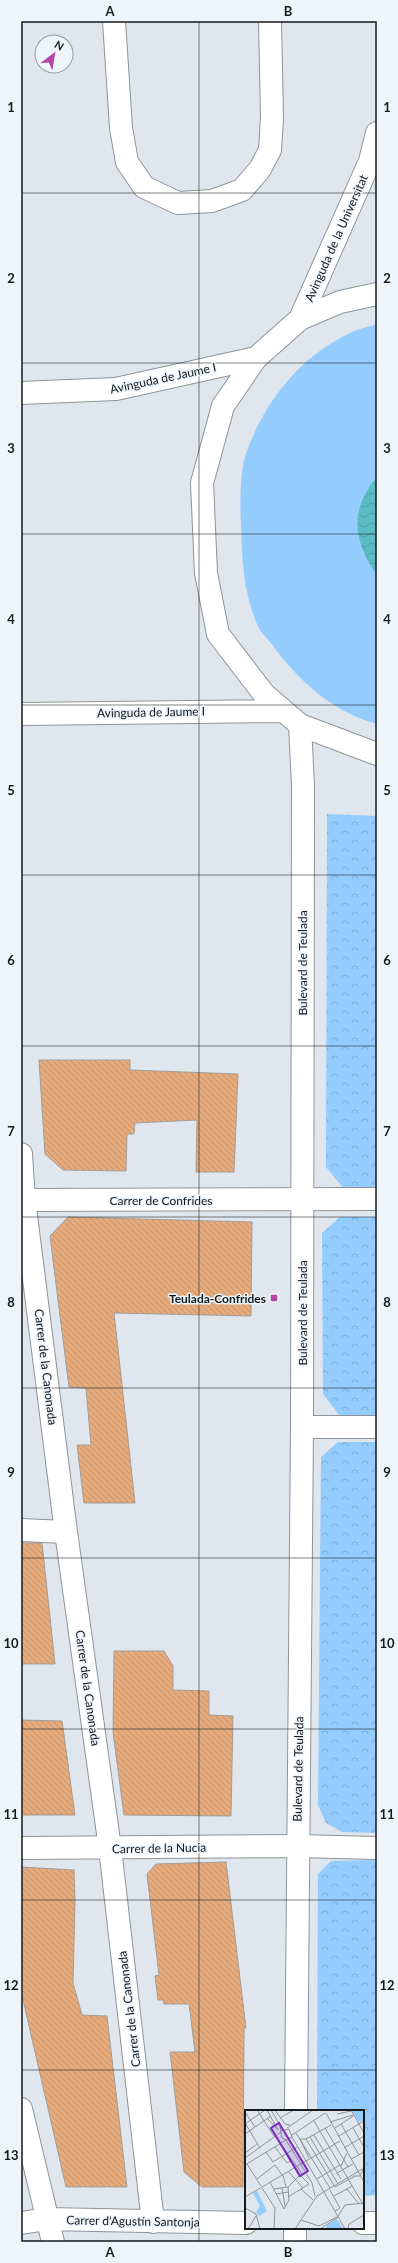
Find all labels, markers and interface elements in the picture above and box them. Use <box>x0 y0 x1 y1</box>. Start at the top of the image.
text: A <box>104 3 115 19</box>
text: B <box>284 3 293 19</box>
north arrow <box>34 34 74 74</box>
text: N <box>52 37 66 53</box>
text: 1 <box>7 99 15 115</box>
text: 1 <box>383 99 391 115</box>
street label: Avinguda de la Universitat <box>301 171 371 304</box>
text: 2 <box>7 270 15 286</box>
text: 2 <box>383 270 391 286</box>
street label: Avinguda de Jaume I <box>109 359 217 397</box>
text: 3 <box>7 440 15 456</box>
text: 3 <box>383 440 391 456</box>
text: 4 <box>7 611 15 627</box>
text: 4 <box>383 611 391 627</box>
street label: Avinguda de Jaume I <box>97 704 205 720</box>
text: 5 <box>7 782 15 798</box>
text: 5 <box>383 782 391 798</box>
street label: Bulevard de Teulada <box>295 910 310 1016</box>
text: 6 <box>7 952 15 968</box>
text: 6 <box>383 952 391 968</box>
text: 7 <box>7 1123 15 1139</box>
text: 7 <box>383 1123 391 1139</box>
street label: Carrer de Confrides <box>109 1193 213 1208</box>
street label: Bulevard de Teulada <box>295 1260 310 1366</box>
place label: Teulada-Confrides <box>169 1291 266 1306</box>
marker: Teulada-Confrides <box>269 1293 279 1303</box>
text: 8 <box>7 1294 15 1310</box>
text: 8 <box>383 1294 391 1310</box>
street label: Carrer de la Canonada <box>31 1308 61 1426</box>
text: 9 <box>7 1464 15 1480</box>
text: 9 <box>383 1464 391 1480</box>
street label: Carrer de la Canonada <box>72 1629 104 1747</box>
text: 10 <box>3 1635 19 1651</box>
text: 10 <box>379 1635 395 1651</box>
street label: Bulevard de Teulada <box>290 1716 306 1822</box>
text: 11 <box>3 1806 19 1822</box>
text: 11 <box>379 1806 395 1822</box>
street label: Carrer de la Nucia <box>112 1840 206 1856</box>
street label: Carrer de la Canonada <box>114 1950 144 2068</box>
text: 12 <box>3 1977 19 1993</box>
text: 12 <box>379 1977 395 1993</box>
inset map <box>245 2110 364 2229</box>
text: 13 <box>3 2147 19 2163</box>
text: 13 <box>379 2147 395 2163</box>
street label: Carrer d'Agustín Santonja <box>66 2212 200 2230</box>
text: A <box>104 2244 115 2260</box>
text: B <box>284 2244 293 2260</box>

